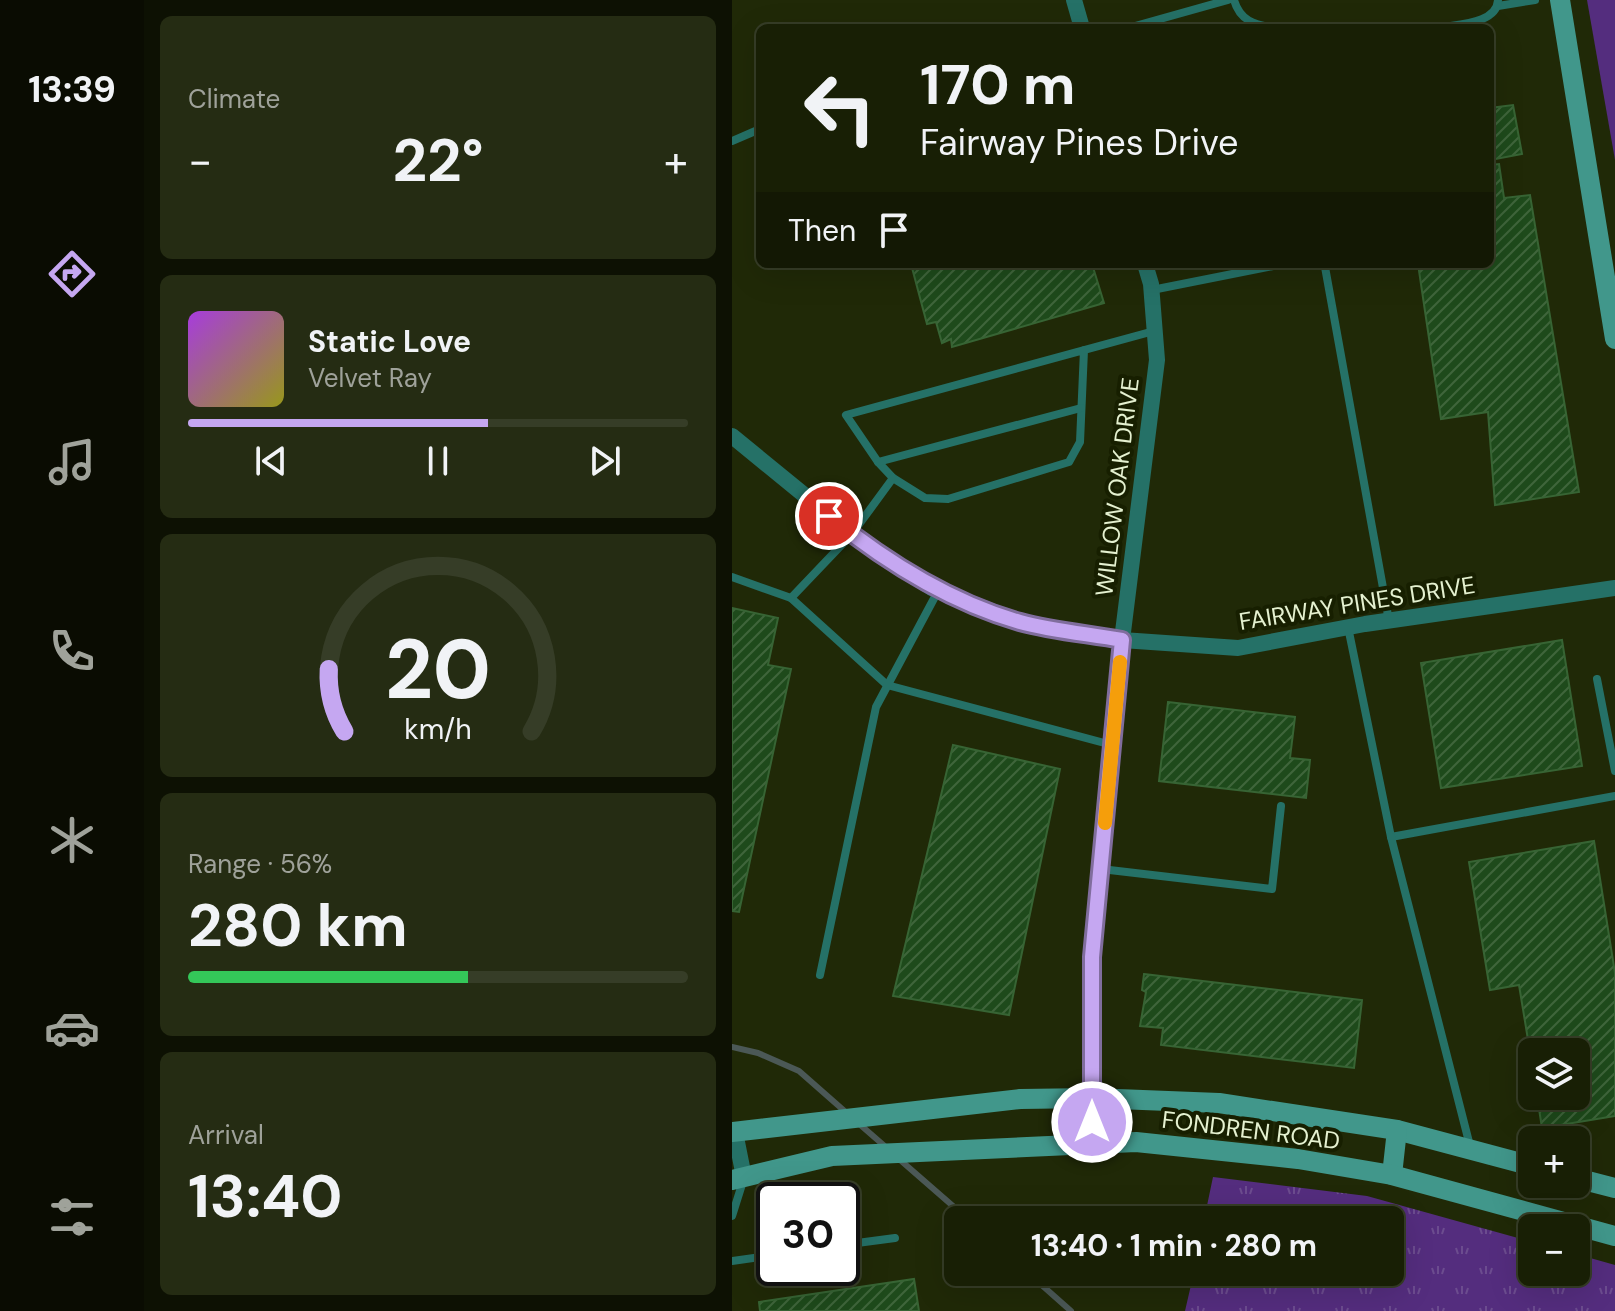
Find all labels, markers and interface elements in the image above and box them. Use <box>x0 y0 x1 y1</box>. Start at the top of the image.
text: 170 m <box>920 48 1075 121</box>
icon: left <box>788 56 892 160</box>
text: 13:39 <box>28 66 116 113</box>
text: Climate <box>188 82 280 116</box>
text: Fairway Pines Drive <box>920 119 1239 166</box>
text: 22° <box>392 121 484 200</box>
text: − <box>188 132 212 190</box>
text: + <box>664 132 688 190</box>
icon: arrive <box>872 208 916 252</box>
text: Then <box>788 211 856 250</box>
icon: directions <box>44 246 100 302</box>
text: Static Love <box>308 322 471 361</box>
text: Velvet Ray <box>308 361 432 395</box>
street label: WILLOW OAK DRIVE <box>1088 376 1146 598</box>
icon: music <box>44 434 100 490</box>
icon: previous <box>249 439 293 483</box>
icon: pause <box>416 439 460 483</box>
icon: next <box>583 439 627 483</box>
pin <box>795 482 863 550</box>
icon: arrive <box>807 494 851 538</box>
street label: FAIRWAY PINES DRIVE <box>1237 569 1477 637</box>
text: 20 <box>385 614 491 723</box>
icon: phone <box>44 623 100 679</box>
text: km/h <box>404 711 472 748</box>
icon: climate <box>44 812 100 868</box>
text: Range · 56% <box>188 847 332 881</box>
text: 280 km <box>188 886 408 965</box>
icon: car <box>44 1000 100 1056</box>
map controls <box>1518 1038 1590 1286</box>
button: layers <box>1518 1038 1590 1110</box>
position arrow <box>1050 1080 1134 1164</box>
street label: FONDREN ROAD <box>1160 1104 1342 1156</box>
text: Arrival <box>188 1118 264 1152</box>
button: + <box>1518 1126 1590 1198</box>
text: 13:40 <box>188 1157 343 1236</box>
speed limit sign: 30 <box>756 1182 860 1286</box>
icon: filters <box>44 1189 100 1245</box>
button: − <box>1518 1214 1590 1286</box>
text: 13:40 · 1 min · 280 m <box>1031 1226 1317 1265</box>

